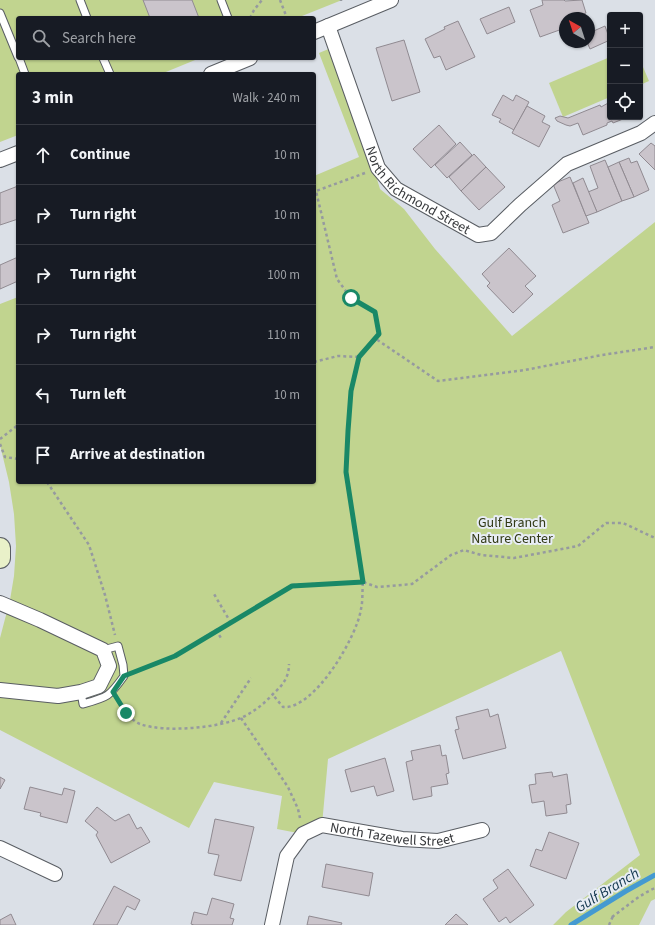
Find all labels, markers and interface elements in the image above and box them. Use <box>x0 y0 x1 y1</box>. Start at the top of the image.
north arrow <box>559 12 595 48</box>
map controls <box>607 12 643 120</box>
button: + <box>607 12 643 48</box>
search box <box>16 16 316 60</box>
icon: search <box>30 27 52 49</box>
text: Search here <box>62 28 136 49</box>
button: − <box>607 48 643 84</box>
button: locate <box>607 84 643 120</box>
text: 3 min <box>32 86 73 110</box>
text: Walk · 240 m <box>232 89 300 107</box>
street label: North Richmond Street <box>360 143 474 240</box>
icon: ahead <box>32 144 54 166</box>
text: Continue <box>70 144 130 165</box>
text: 10 m <box>274 146 300 164</box>
icon: right <box>32 204 54 226</box>
text: Turn right <box>70 204 136 225</box>
text: 10 m <box>274 206 300 224</box>
icon: right <box>32 264 54 286</box>
text: Turn right <box>70 264 136 285</box>
text: 100 m <box>267 266 300 284</box>
route start <box>342 289 360 307</box>
icon: right <box>32 324 54 346</box>
text: Turn right <box>70 324 136 345</box>
text: 110 m <box>267 326 300 344</box>
icon: left <box>32 384 54 406</box>
text: Turn left <box>70 384 126 405</box>
text: 10 m <box>274 386 300 404</box>
icon: arrive <box>32 444 54 466</box>
text: Arrive at destination <box>70 444 205 465</box>
park label: Gulf Branch Nature Center <box>471 513 553 549</box>
route end <box>117 704 135 722</box>
street label: North Tazewell Street <box>329 818 457 852</box>
water label: Gulf Branch <box>571 863 643 918</box>

